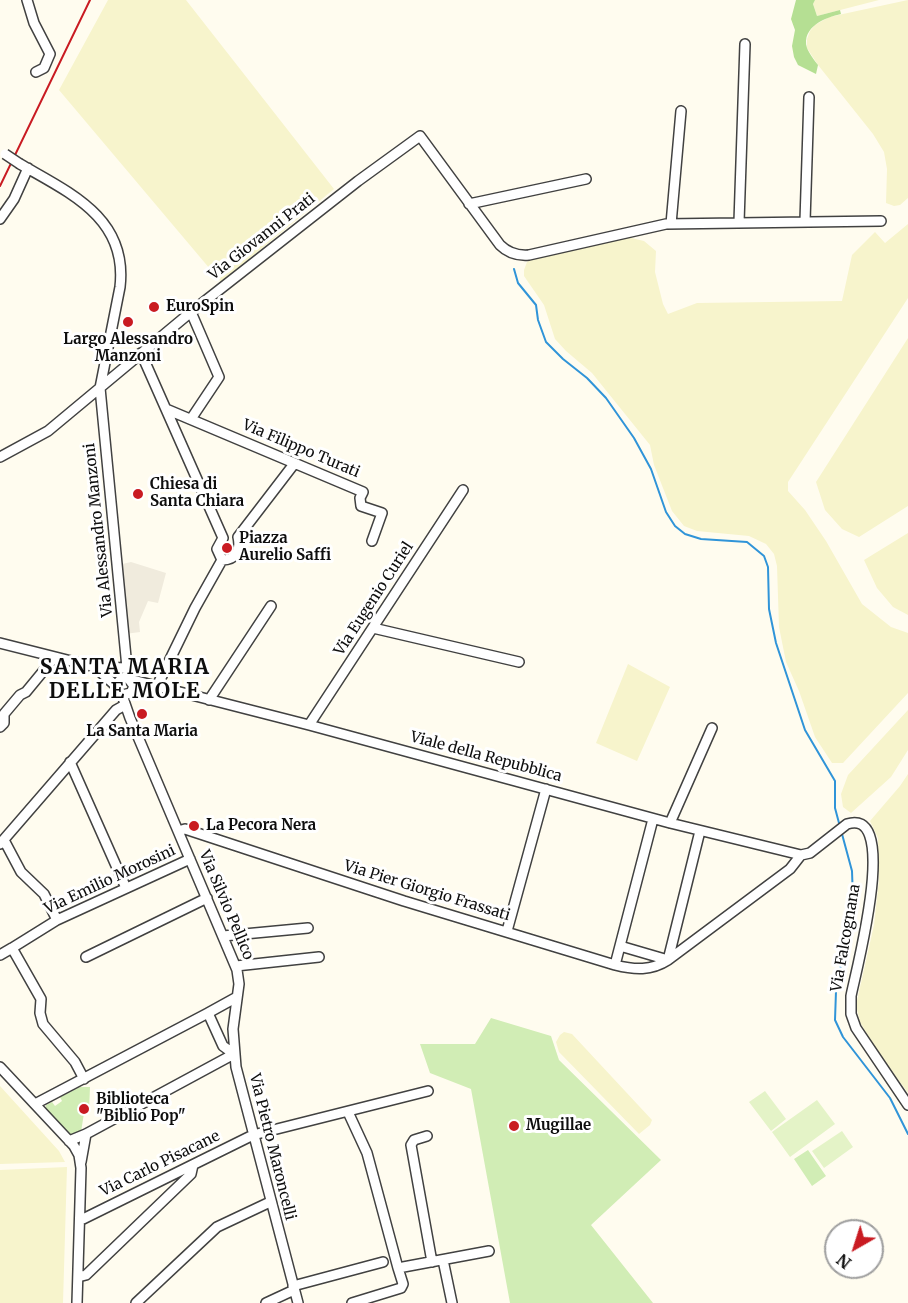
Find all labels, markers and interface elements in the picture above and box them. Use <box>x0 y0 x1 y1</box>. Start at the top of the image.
street label: Via Giovanni Prati <box>205 190 319 284</box>
place label: EuroSpin <box>166 298 234 316</box>
marker: EuroSpin <box>147 300 161 314</box>
marker: Largo Alessandro Manzoni <box>121 315 135 329</box>
place label: Largo Alessandro Manzoni <box>63 331 193 366</box>
street label: Via Filippo Turati <box>240 416 362 482</box>
street label: Via Alessandro Manzoni <box>81 442 117 618</box>
place label: Chiesa di Santa Chiara <box>150 476 244 511</box>
marker: Chiesa di Santa Chiara <box>131 487 145 501</box>
place label: Piazza Aurelio Saffi <box>239 530 331 565</box>
street label: Via Eugenio Curiel <box>331 539 417 659</box>
marker: Piazza Aurelio Saffi <box>220 541 234 555</box>
district label: SANTA MARIA DELLE MOLE <box>40 655 210 705</box>
marker: La Santa Maria <box>135 707 149 721</box>
place label: La Santa Maria <box>86 723 198 741</box>
street label: Viale della Repubblica <box>408 728 564 786</box>
place label: La Pecora Nera <box>206 817 316 835</box>
marker: La Pecora Nera <box>187 819 201 833</box>
street label: Via Emilio Morosini <box>42 842 178 918</box>
street label: Via Silvio Pellico <box>195 847 257 963</box>
street label: Via Pier Giorgio Frassati <box>342 857 512 925</box>
street label: Via Falcognana <box>828 883 864 993</box>
street label: Via Pietro Maroncelli <box>245 1072 299 1222</box>
place label: Biblioteca "Biblio Pop" <box>96 1091 186 1126</box>
marker: Biblioteca "Biblio Pop" <box>77 1102 91 1116</box>
place label: Mugillae <box>526 1117 591 1135</box>
marker: Mugillae <box>507 1119 521 1133</box>
street label: Via Carlo Pisacane <box>97 1127 223 1201</box>
north arrow <box>824 1219 884 1279</box>
text: N <box>833 1250 855 1273</box>

